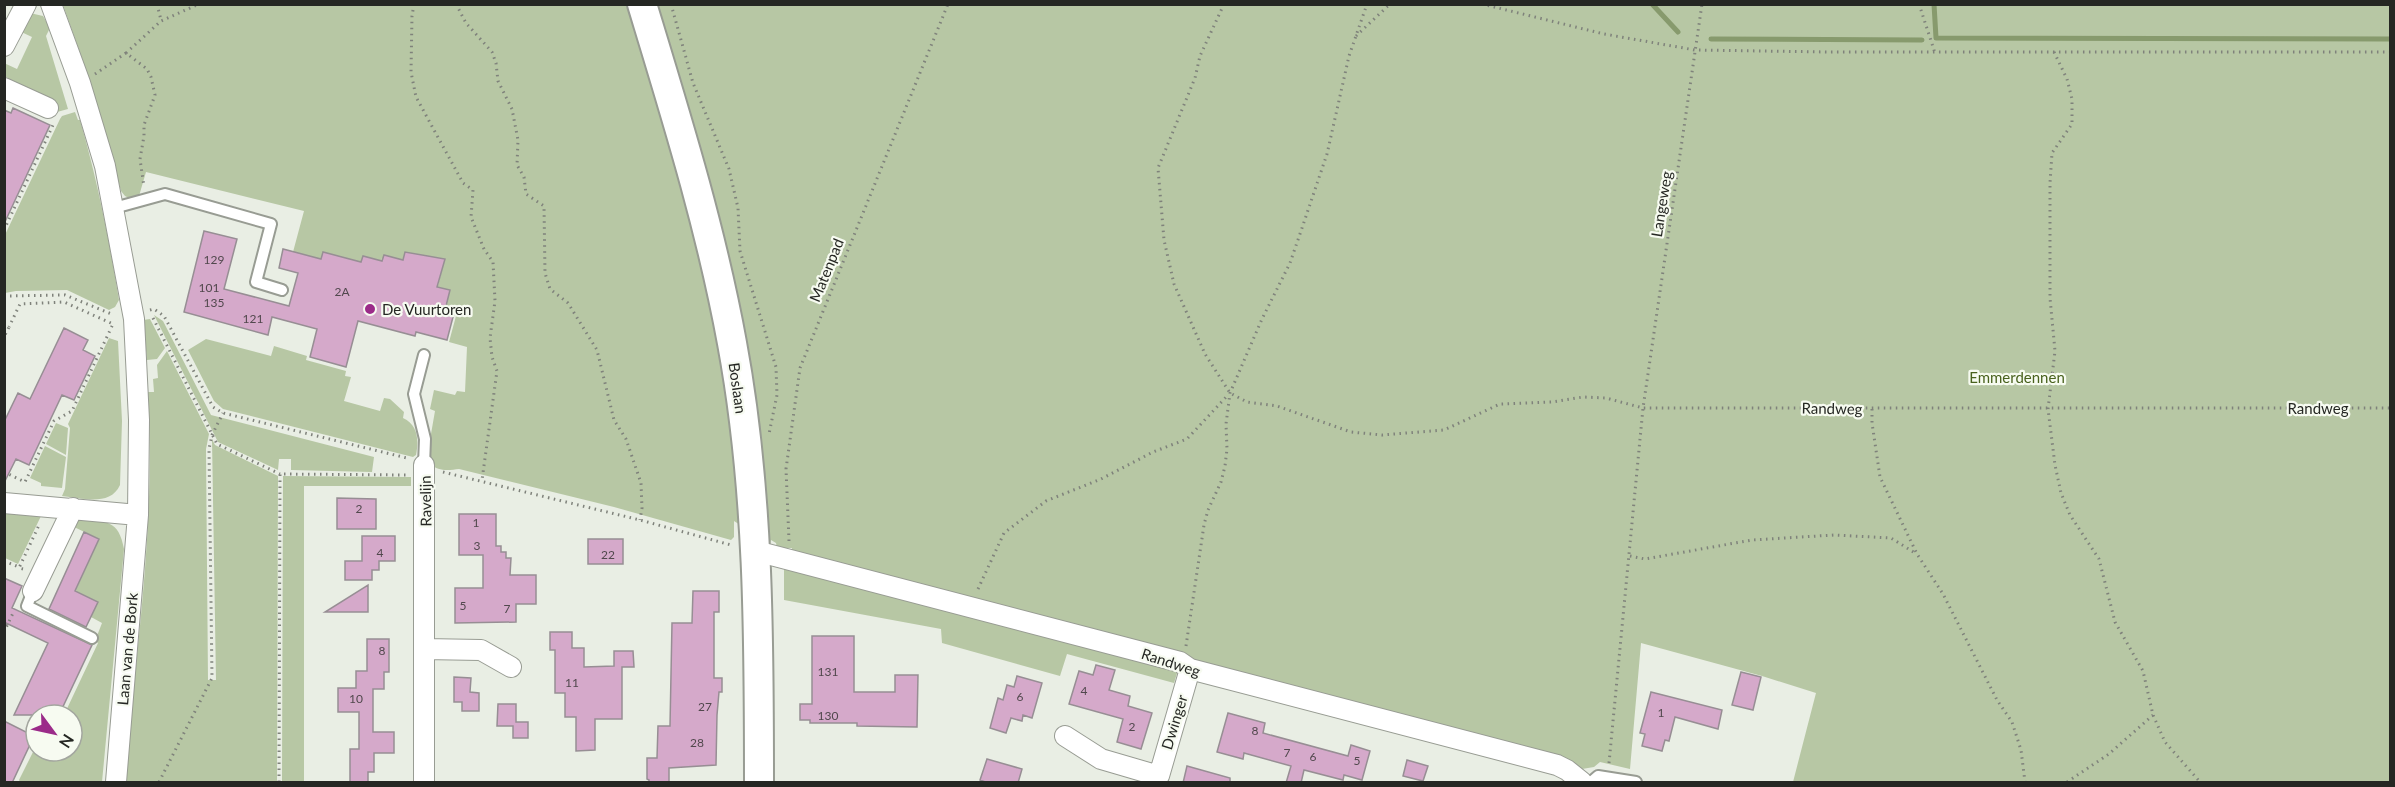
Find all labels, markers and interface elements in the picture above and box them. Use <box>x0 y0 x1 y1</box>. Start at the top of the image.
street label: Langeweg <box>1647 170 1675 238</box>
street label: Matenpad <box>805 236 847 304</box>
house number: 129 <box>204 252 224 267</box>
house number: 101 <box>199 280 219 295</box>
house number: 2A <box>334 284 350 299</box>
house number: 135 <box>204 295 224 310</box>
place label: De Vuurtoren <box>382 300 471 318</box>
marker: De Vuurtoren <box>363 302 377 316</box>
house number: 121 <box>243 311 263 326</box>
street label: Boslaan <box>726 361 750 415</box>
park label: Emmerdennen <box>1969 368 2065 386</box>
street label: Randweg <box>1801 398 1863 418</box>
street label: Randweg <box>2288 399 2349 417</box>
street label: Ravelijn <box>416 475 434 527</box>
house number: 2 <box>356 501 363 516</box>
house number: 1 <box>473 515 480 530</box>
house number: 3 <box>474 538 481 553</box>
house number: 4 <box>377 545 384 560</box>
house number: 22 <box>601 547 615 562</box>
street label: Laan van de Bork <box>113 592 141 706</box>
house number: 5 <box>460 598 467 613</box>
house number: 7 <box>504 601 511 616</box>
house number: 8 <box>379 643 386 658</box>
street label: Randweg <box>1139 644 1203 680</box>
house number: 131 <box>818 664 838 679</box>
house number: 11 <box>565 675 579 690</box>
house number: 4 <box>1081 683 1088 698</box>
house number: 6 <box>1017 689 1024 704</box>
house number: 10 <box>349 691 363 706</box>
street label: Dwinger <box>1157 692 1191 752</box>
house number: 27 <box>698 699 712 714</box>
north arrow <box>24 703 84 763</box>
house number: 1 <box>1658 705 1665 720</box>
house number: 130 <box>818 708 838 723</box>
house number: 2 <box>1129 719 1136 734</box>
house number: 8 <box>1252 723 1259 738</box>
text: N <box>56 731 78 752</box>
house number: 28 <box>690 735 704 750</box>
house number: 7 <box>1284 745 1291 760</box>
house number: 6 <box>1310 749 1317 764</box>
house number: 5 <box>1354 753 1361 768</box>

